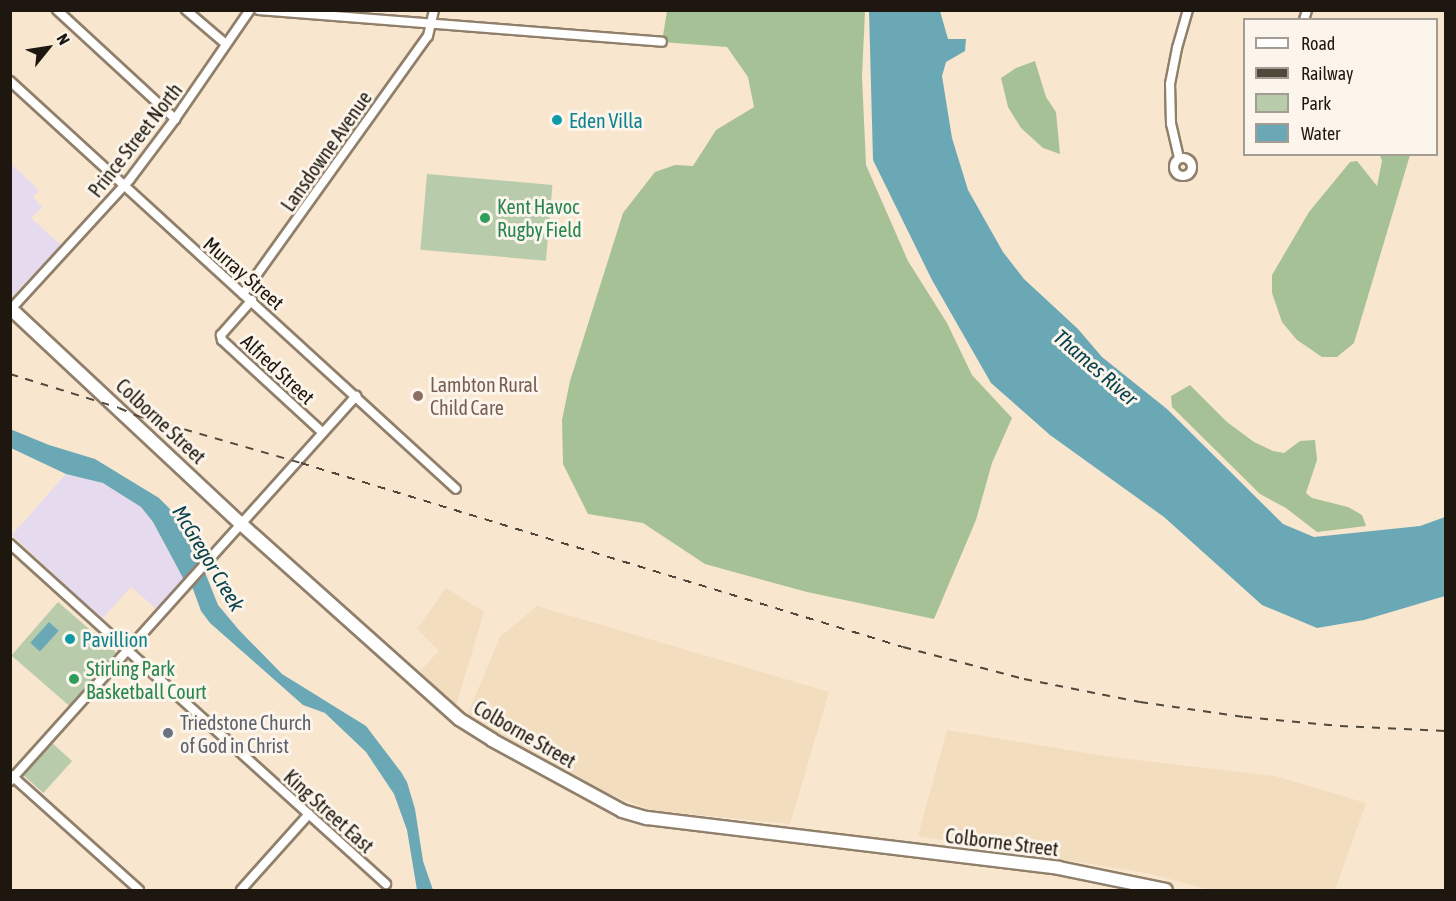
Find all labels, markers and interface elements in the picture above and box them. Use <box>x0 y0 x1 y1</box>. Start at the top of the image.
north arrow <box>18 18 78 78</box>
legend <box>1243 18 1438 156</box>
text: N <box>53 30 74 48</box>
text: Road <box>1301 33 1335 54</box>
text: Railway <box>1301 63 1353 84</box>
street label: Prince Street North <box>83 78 187 202</box>
street label: Lansdowne Avenue <box>276 86 376 216</box>
text: Park <box>1301 93 1331 114</box>
place label: Eden Villa <box>569 108 643 132</box>
marker: Eden Villa <box>550 113 564 127</box>
text: Water <box>1301 123 1340 144</box>
place label: Kent Havoc Rugby Field <box>497 195 582 242</box>
marker: Kent Havoc Rugby Field <box>478 211 492 225</box>
street label: Murray Street <box>199 232 289 314</box>
water label: Thames River <box>1049 324 1143 410</box>
street label: Alfred Street <box>236 329 320 409</box>
place label: Lambton Rural Child Care <box>430 372 538 419</box>
street label: Colborne Street <box>111 373 211 469</box>
marker: Lambton Rural Child Care <box>411 389 425 403</box>
water label: McGregor Creek <box>168 501 250 615</box>
place label: Pavillion <box>82 627 148 651</box>
marker: Pavillion <box>63 632 77 646</box>
place label: Stirling Park Basketball Court <box>86 656 207 703</box>
marker: Stirling Park Basketball Court <box>67 672 81 686</box>
street label: Colborne Street <box>470 695 580 773</box>
place label: Triedstone Church of God in Christ <box>180 710 311 757</box>
marker: Triedstone Church of God in Christ <box>161 726 175 740</box>
street label: King Street East <box>279 764 379 858</box>
street label: Colborne Street <box>944 823 1060 861</box>

